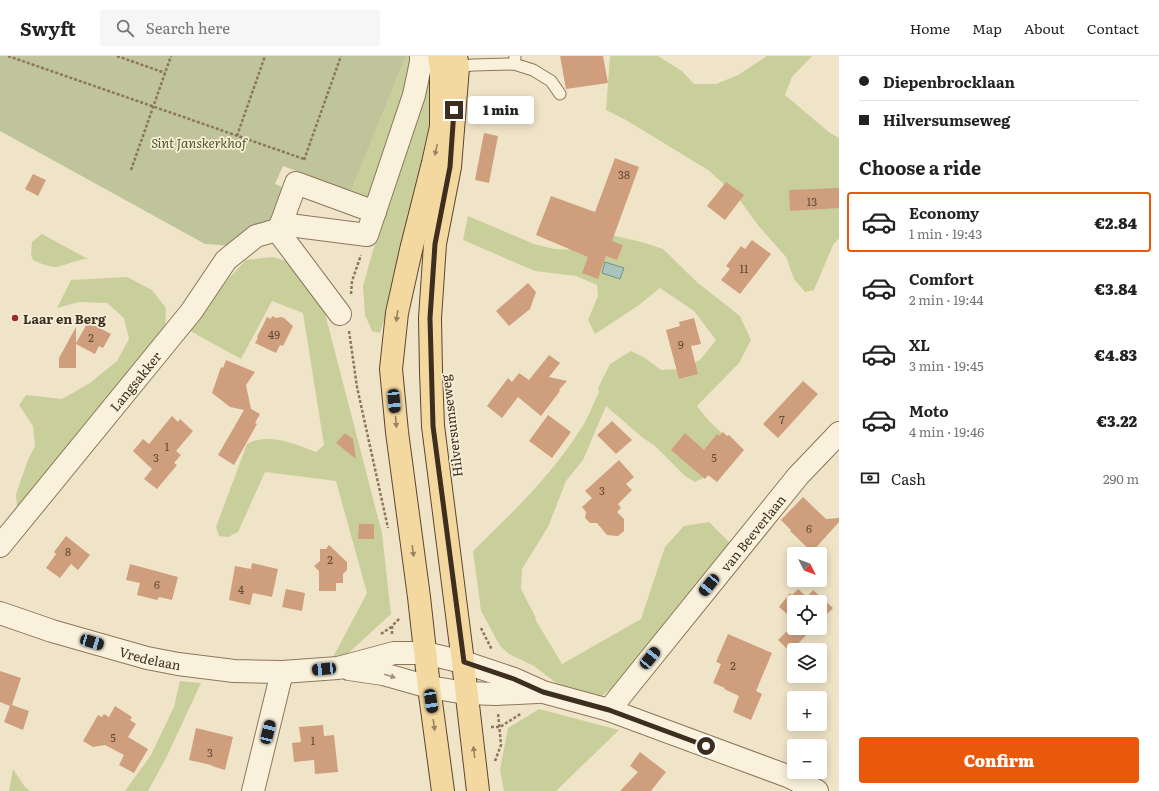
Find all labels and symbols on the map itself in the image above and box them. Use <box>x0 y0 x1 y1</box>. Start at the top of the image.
callout: 1 min <box>468 96 534 124</box>
route end <box>445 101 463 119</box>
park label: Sint Janskerkhof <box>151 133 249 152</box>
one-way arrow <box>432 144 438 157</box>
house number: 38 <box>618 166 630 182</box>
house number: 13 <box>807 193 817 209</box>
house number: 11 <box>740 260 749 276</box>
place label: Laar en Berg <box>23 309 106 328</box>
one-way arrow <box>394 310 400 322</box>
marker: Laar en Berg <box>10 313 20 323</box>
house number: 49 <box>268 326 280 342</box>
house number: 2 <box>88 329 94 345</box>
house number: 9 <box>678 336 684 352</box>
street label: Langsakker <box>104 346 165 415</box>
street label: Hilversumseweg <box>435 373 467 478</box>
car <box>387 389 401 413</box>
house number: 7 <box>779 411 785 427</box>
one-way arrow <box>392 416 399 428</box>
house number: 1 <box>165 438 170 454</box>
house number: 3 <box>153 449 159 465</box>
house number: 5 <box>711 449 717 465</box>
house number: 3 <box>599 482 605 498</box>
street label: van Beeverlaan <box>715 490 790 575</box>
house number: 6 <box>806 520 812 536</box>
house number: 8 <box>65 543 71 559</box>
one-way arrow <box>410 545 416 557</box>
north arrow <box>787 547 827 587</box>
house number: 2 <box>327 551 333 567</box>
car <box>697 572 721 598</box>
house number: 6 <box>154 576 160 592</box>
house number: 4 <box>238 581 244 597</box>
car <box>79 633 105 651</box>
street label: Vredelaan <box>117 641 183 674</box>
car <box>638 645 662 671</box>
house number: 2 <box>730 657 736 673</box>
car <box>312 662 336 676</box>
one-way arrow <box>384 673 396 679</box>
car <box>423 688 439 714</box>
car <box>259 719 277 745</box>
one-way arrow <box>431 719 437 731</box>
house number: 5 <box>110 729 116 745</box>
house number: 1 <box>311 732 316 748</box>
route start <box>697 737 715 755</box>
house number: 3 <box>207 744 213 760</box>
one-way arrow <box>471 746 477 758</box>

